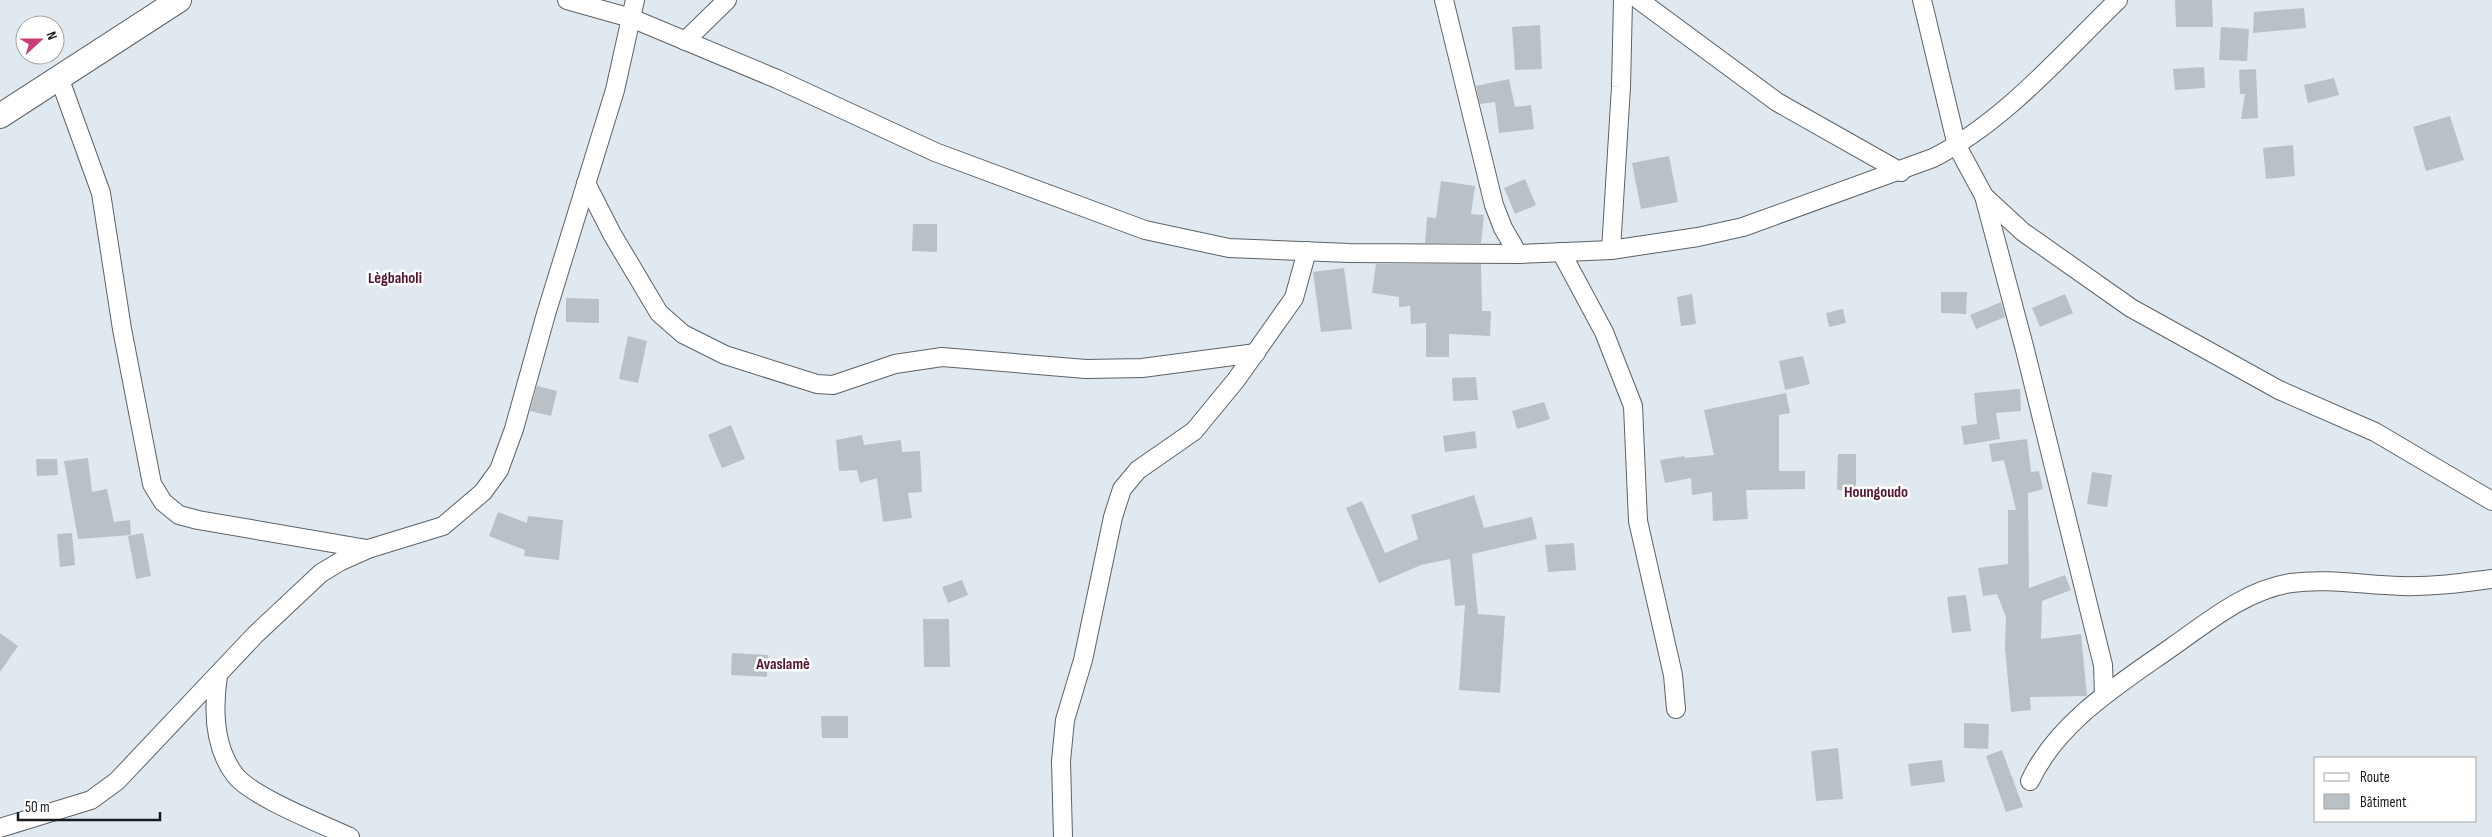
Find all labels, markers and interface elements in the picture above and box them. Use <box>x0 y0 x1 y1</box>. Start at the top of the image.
north arrow <box>15 15 65 65</box>
text: N <box>42 29 61 42</box>
district label: Lègbaholi <box>368 269 422 288</box>
district label: Houngoudo <box>1844 483 1908 502</box>
district label: Avaslamè <box>755 655 810 674</box>
legend <box>2314 757 2477 822</box>
text: Route <box>2360 768 2390 787</box>
scale bar <box>18 790 160 822</box>
text: Bâtiment <box>2360 793 2407 812</box>
text: 50 m <box>25 798 50 817</box>

